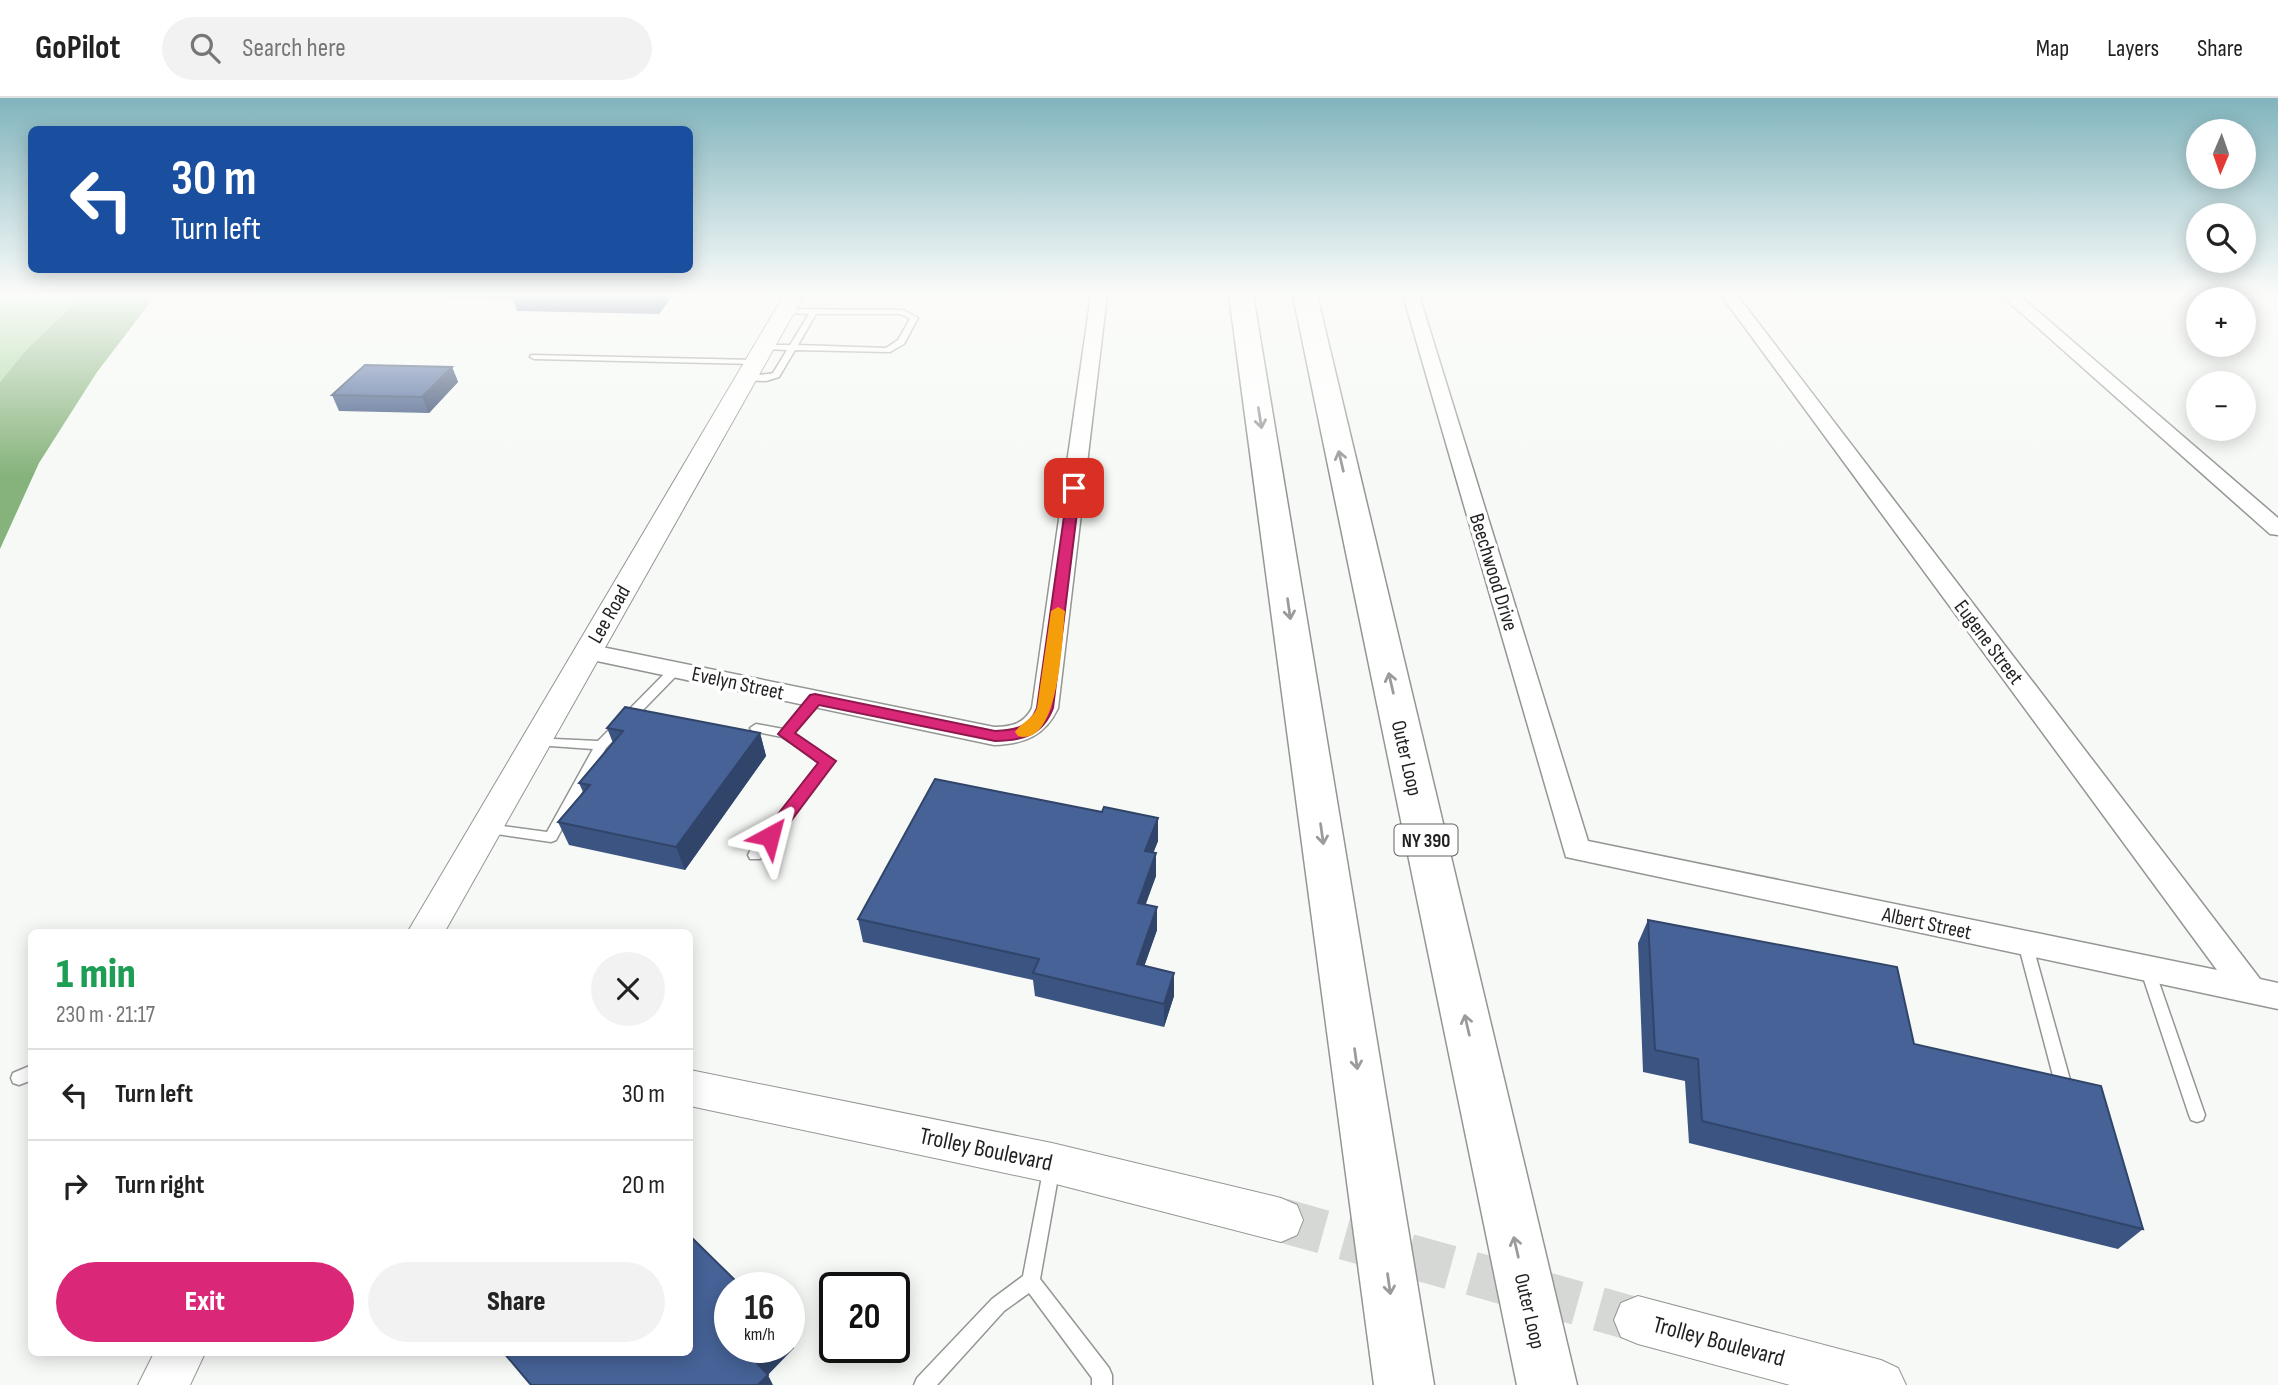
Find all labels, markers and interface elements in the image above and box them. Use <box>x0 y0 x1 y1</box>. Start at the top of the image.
search box <box>162 17 652 80</box>
text: GoPilot <box>35 28 120 68</box>
icon: search <box>186 29 224 67</box>
text: Search here <box>242 33 346 64</box>
text: Map <box>2036 34 2069 63</box>
text: Layers <box>2107 34 2159 63</box>
text: Share <box>2197 34 2243 63</box>
north arrow <box>2186 119 2256 189</box>
map controls <box>2186 119 2256 441</box>
text: 30 m <box>171 150 256 209</box>
icon: left <box>56 154 147 245</box>
button: search <box>2186 203 2256 273</box>
text: Turn left <box>171 210 261 249</box>
button: + <box>2186 287 2256 357</box>
button: − <box>2186 371 2256 441</box>
one-way arrow <box>1254 406 1267 429</box>
one-way arrow <box>1334 450 1348 473</box>
pin <box>1044 458 1104 518</box>
icon: arrive <box>1055 469 1093 507</box>
street label: Beechwood Drive <box>1464 510 1523 634</box>
street label: Lee Road <box>583 581 636 648</box>
street label: Eugene Street <box>1949 595 2028 689</box>
one-way arrow <box>1283 597 1296 620</box>
street label: Evelyn Street <box>689 662 786 705</box>
one-way arrow <box>1383 672 1397 695</box>
street label: Outer Loop <box>1386 718 1427 798</box>
position arrow <box>733 799 807 873</box>
one-way arrow <box>1316 822 1329 845</box>
road number: NY 390 <box>1394 824 1458 856</box>
street label: Albert Street <box>1879 902 1974 945</box>
text: 1 min <box>56 949 136 1000</box>
button: close <box>591 952 665 1026</box>
text: 230 m · 21:17 <box>56 1001 155 1029</box>
one-way arrow <box>1459 1014 1473 1037</box>
one-way arrow <box>1350 1047 1363 1070</box>
icon: left <box>56 1076 94 1114</box>
text: Turn left <box>115 1079 193 1110</box>
text: 30 m <box>622 1079 665 1110</box>
street label: Trolley Boulevard <box>917 1121 1055 1178</box>
icon: right <box>56 1167 94 1205</box>
text: Turn right <box>115 1170 204 1201</box>
text: 20 m <box>622 1170 665 1201</box>
one-way arrow <box>1509 1236 1522 1259</box>
button: Exit <box>56 1262 354 1342</box>
button: Share <box>368 1262 665 1342</box>
street label: Outer Loop <box>1509 1271 1550 1351</box>
speed limit sign: 20 <box>819 1272 910 1363</box>
one-way arrow <box>1383 1272 1396 1295</box>
text: 16 <box>744 1287 775 1330</box>
street label: Trolley Boulevard <box>1650 1310 1788 1373</box>
text: km/h <box>744 1324 775 1345</box>

